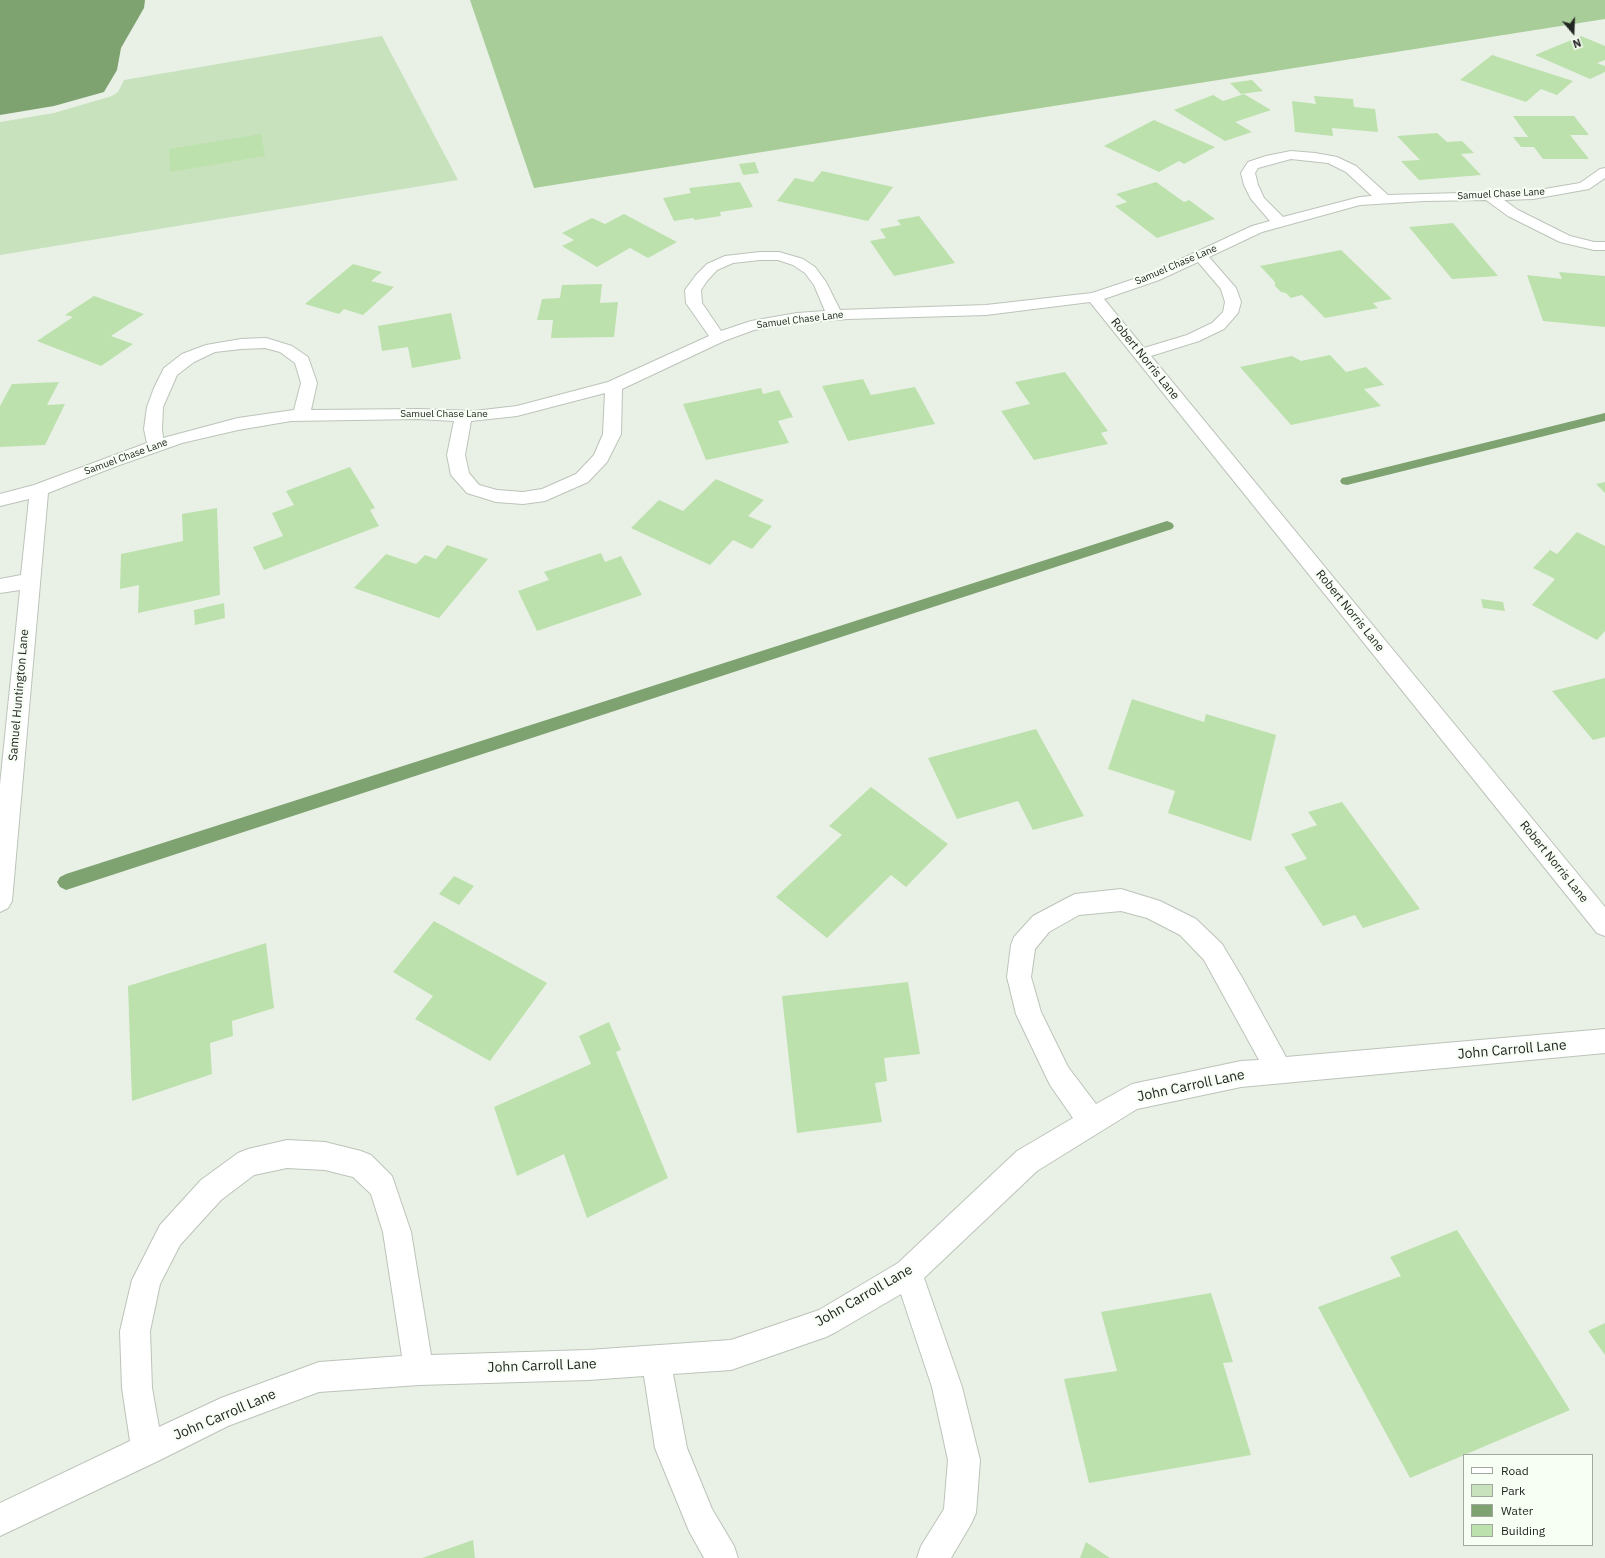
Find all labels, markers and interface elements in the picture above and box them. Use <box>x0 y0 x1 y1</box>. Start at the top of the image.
north arrow <box>1553 12 1593 52</box>
text: N <box>1571 35 1583 51</box>
street label: Samuel Chase Lane <box>1457 186 1545 202</box>
street label: Samuel Chase Lane <box>1133 242 1219 288</box>
street label: Samuel Chase Lane <box>756 309 844 331</box>
street label: Robert Norris Lane <box>1108 315 1182 403</box>
street label: Samuel Chase Lane <box>400 408 488 420</box>
street label: Samuel Chase Lane <box>83 436 169 478</box>
street label: Robert Norris Lane <box>1313 567 1387 655</box>
street label: Samuel Huntington Lane <box>6 629 32 761</box>
street label: Robert Norris Lane <box>1517 818 1591 906</box>
street label: John Carroll Lane <box>1457 1037 1567 1063</box>
street label: John Carroll Lane <box>1136 1066 1246 1106</box>
street label: John Carroll Lane <box>812 1261 916 1331</box>
street label: John Carroll Lane <box>487 1356 597 1376</box>
street label: John Carroll Lane <box>171 1386 279 1444</box>
legend <box>1463 1454 1593 1546</box>
text: Road <box>1501 1463 1529 1478</box>
text: Park <box>1501 1483 1525 1498</box>
text: Water <box>1501 1503 1533 1518</box>
text: Building <box>1501 1523 1545 1538</box>

